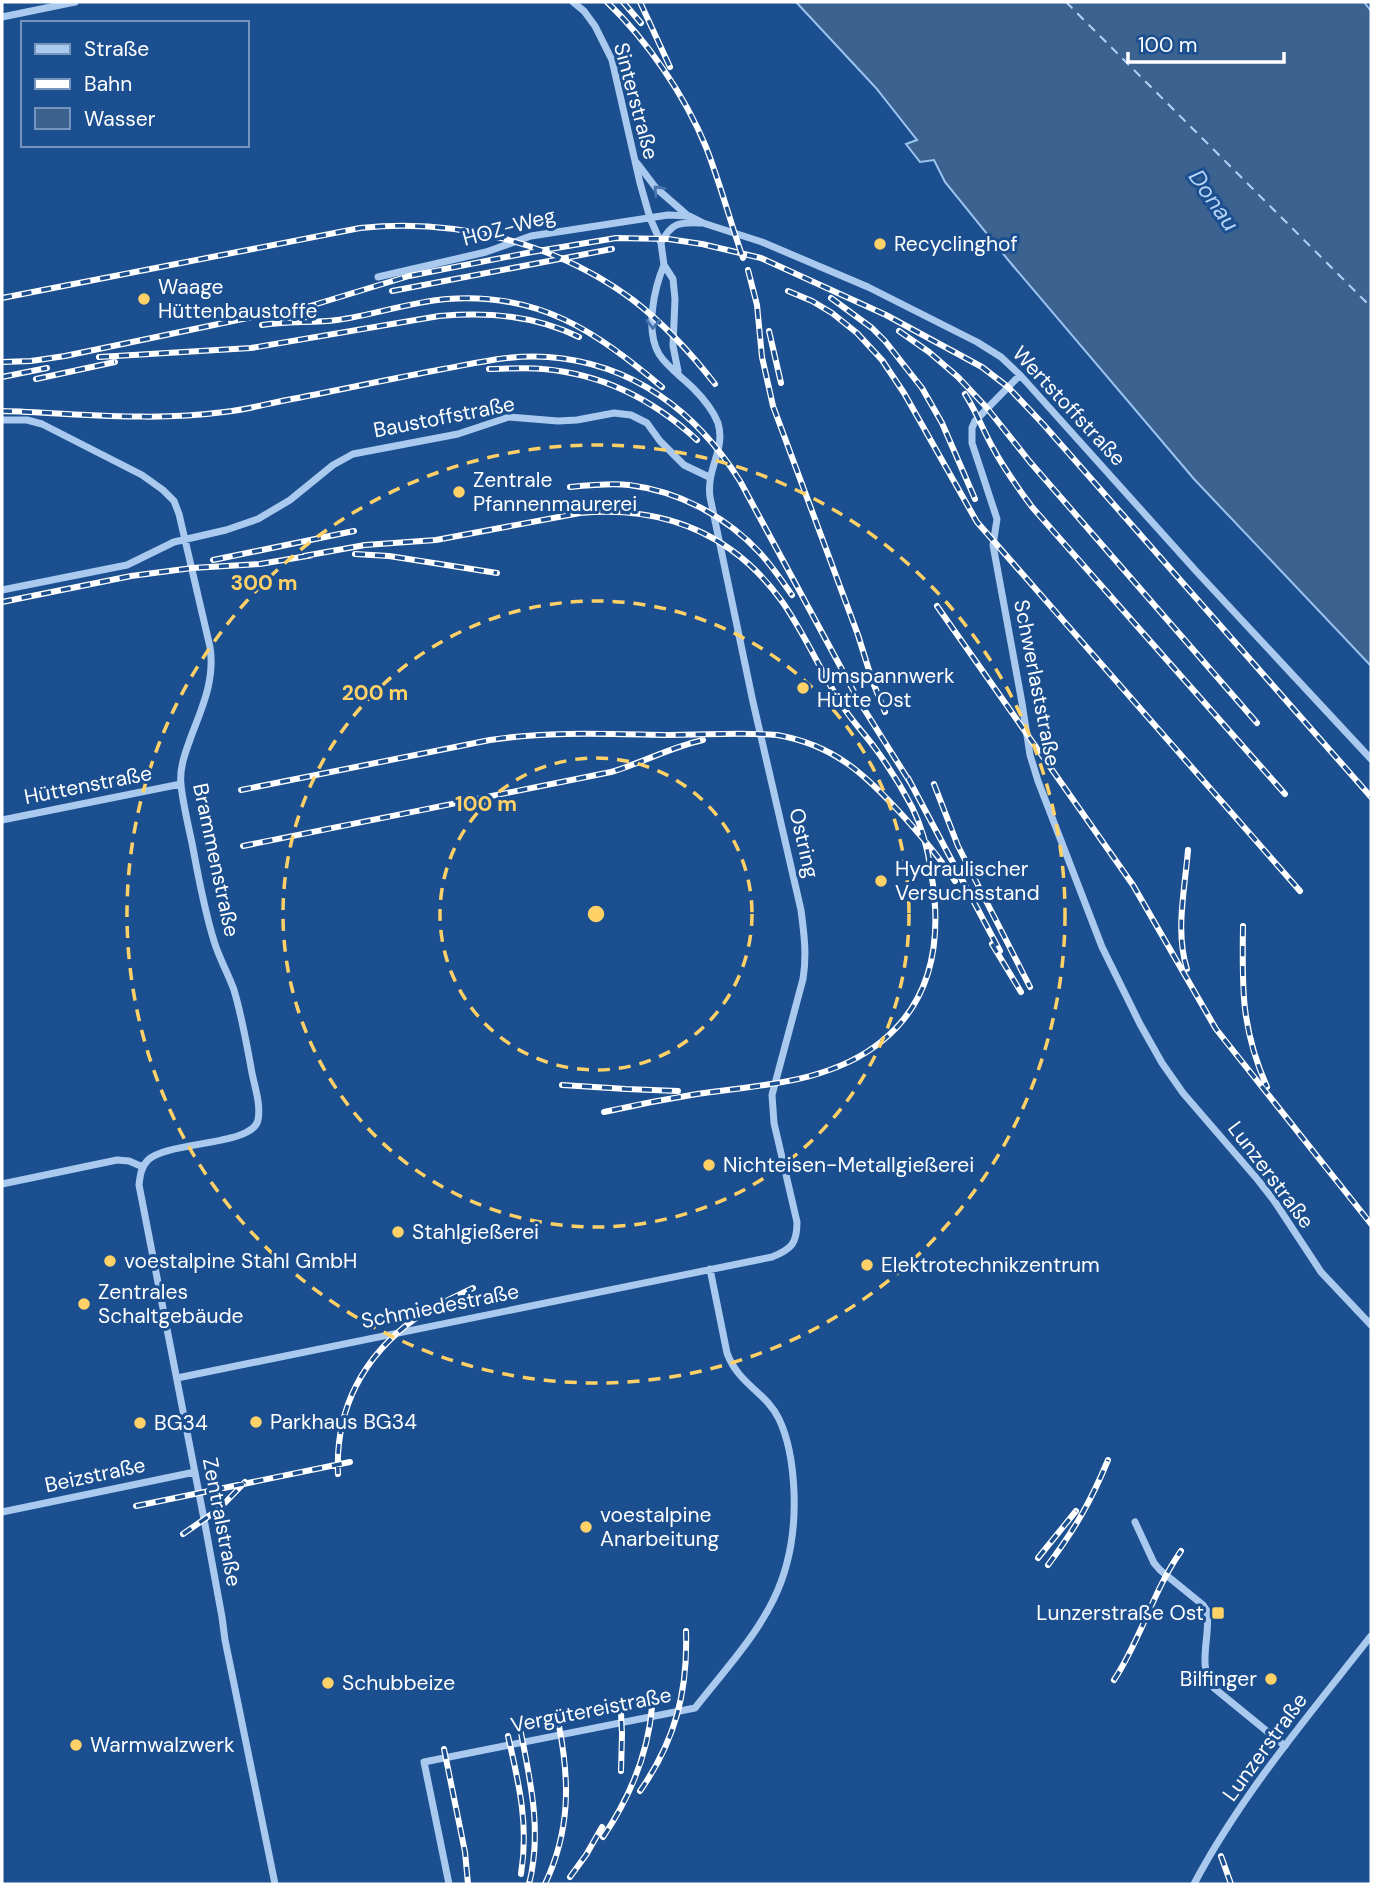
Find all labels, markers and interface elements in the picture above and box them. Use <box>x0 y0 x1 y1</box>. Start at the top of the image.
legend <box>21 21 248 147</box>
scale bar <box>1128 21 1284 65</box>
text: 100 m <box>1138 31 1198 59</box>
text: Straße <box>84 35 149 63</box>
street label: Sinterstraße <box>607 39 665 163</box>
text: Bahn <box>84 70 132 98</box>
text: Wasser <box>84 105 156 133</box>
water label: Donau <box>1182 163 1246 237</box>
one-way arrow <box>653 185 666 198</box>
street label: HOZ-Weg <box>459 201 559 253</box>
place label: Recyclinghof <box>894 230 1018 258</box>
marker: Recyclinghof <box>872 236 888 252</box>
place label: Waage Hüttenbaustoffe <box>158 273 317 325</box>
marker: Waage Hüttenbaustoffe <box>136 291 152 307</box>
one-way arrow <box>645 319 660 330</box>
street label: Wertstoffstraße <box>1006 340 1132 472</box>
street label: Baustoffstraße <box>371 390 517 444</box>
place label: Zentrale Pfannenmaurerei <box>473 466 637 518</box>
marker: Zentrale Pfannenmaurerei <box>451 484 467 500</box>
text: 300 m <box>231 569 297 597</box>
street label: Schwerlaststraße <box>1007 597 1067 769</box>
place label: Umspannwerk Hütte Ost <box>817 662 955 714</box>
text: 200 m <box>342 679 408 707</box>
marker: Umspannwerk Hütte Ost <box>795 680 811 696</box>
street label: Hüttenstraße <box>22 759 154 811</box>
street label: Brammenstraße <box>186 781 246 939</box>
text: 100 m <box>455 790 517 818</box>
street label: Ostring <box>782 805 826 881</box>
place label: Hydraulischer Versuchsstand <box>895 855 1040 907</box>
marker: Hydraulischer Versuchsstand <box>873 873 889 889</box>
centre of rings <box>584 902 608 926</box>
street label: Lunzerstraße <box>1221 1116 1321 1234</box>
place label: Nichteisen-Metallgießerei <box>723 1151 974 1179</box>
marker: Nichteisen-Metallgießerei <box>701 1157 717 1173</box>
place label: Stahlgießerei <box>412 1218 539 1246</box>
marker: Stahlgießerei <box>390 1224 406 1240</box>
place label: voestalpine Stahl GmbH <box>124 1247 357 1275</box>
place label: Elektrotechnikzentrum <box>881 1251 1100 1279</box>
marker: voestalpine Stahl GmbH <box>102 1253 118 1269</box>
marker: Elektrotechnikzentrum <box>859 1257 875 1273</box>
street label: Schmiedestraße <box>359 1277 521 1335</box>
place label: Zentrales Schaltgebäude <box>98 1278 244 1330</box>
marker: Zentrales Schaltgebäude <box>76 1296 92 1312</box>
place label: Parkhaus BG34 <box>270 1408 417 1436</box>
place label: BG34 <box>154 1409 208 1437</box>
marker: Parkhaus BG34 <box>248 1414 264 1430</box>
marker: BG34 <box>132 1415 148 1431</box>
street label: Beizstraße <box>42 1451 148 1499</box>
street label: Zentralstraße <box>196 1455 248 1589</box>
place label: voestalpine Anarbeitung <box>600 1501 720 1553</box>
marker: voestalpine Anarbeitung <box>578 1519 594 1535</box>
place label: Lunzerstraße Ost <box>1036 1599 1204 1627</box>
marker: Lunzerstraße Ost <box>1210 1605 1226 1621</box>
place label: Bilfinger <box>1180 1665 1257 1693</box>
place label: Schubbeize <box>342 1669 455 1697</box>
marker: Bilfinger <box>1263 1671 1279 1687</box>
marker: Schubbeize <box>320 1675 336 1691</box>
street label: Vergütereistraße <box>508 1681 674 1739</box>
street label: Lunzerstraße <box>1216 1687 1314 1807</box>
place label: Warmwalzwerk <box>90 1731 235 1759</box>
marker: Warmwalzwerk <box>68 1737 84 1753</box>

